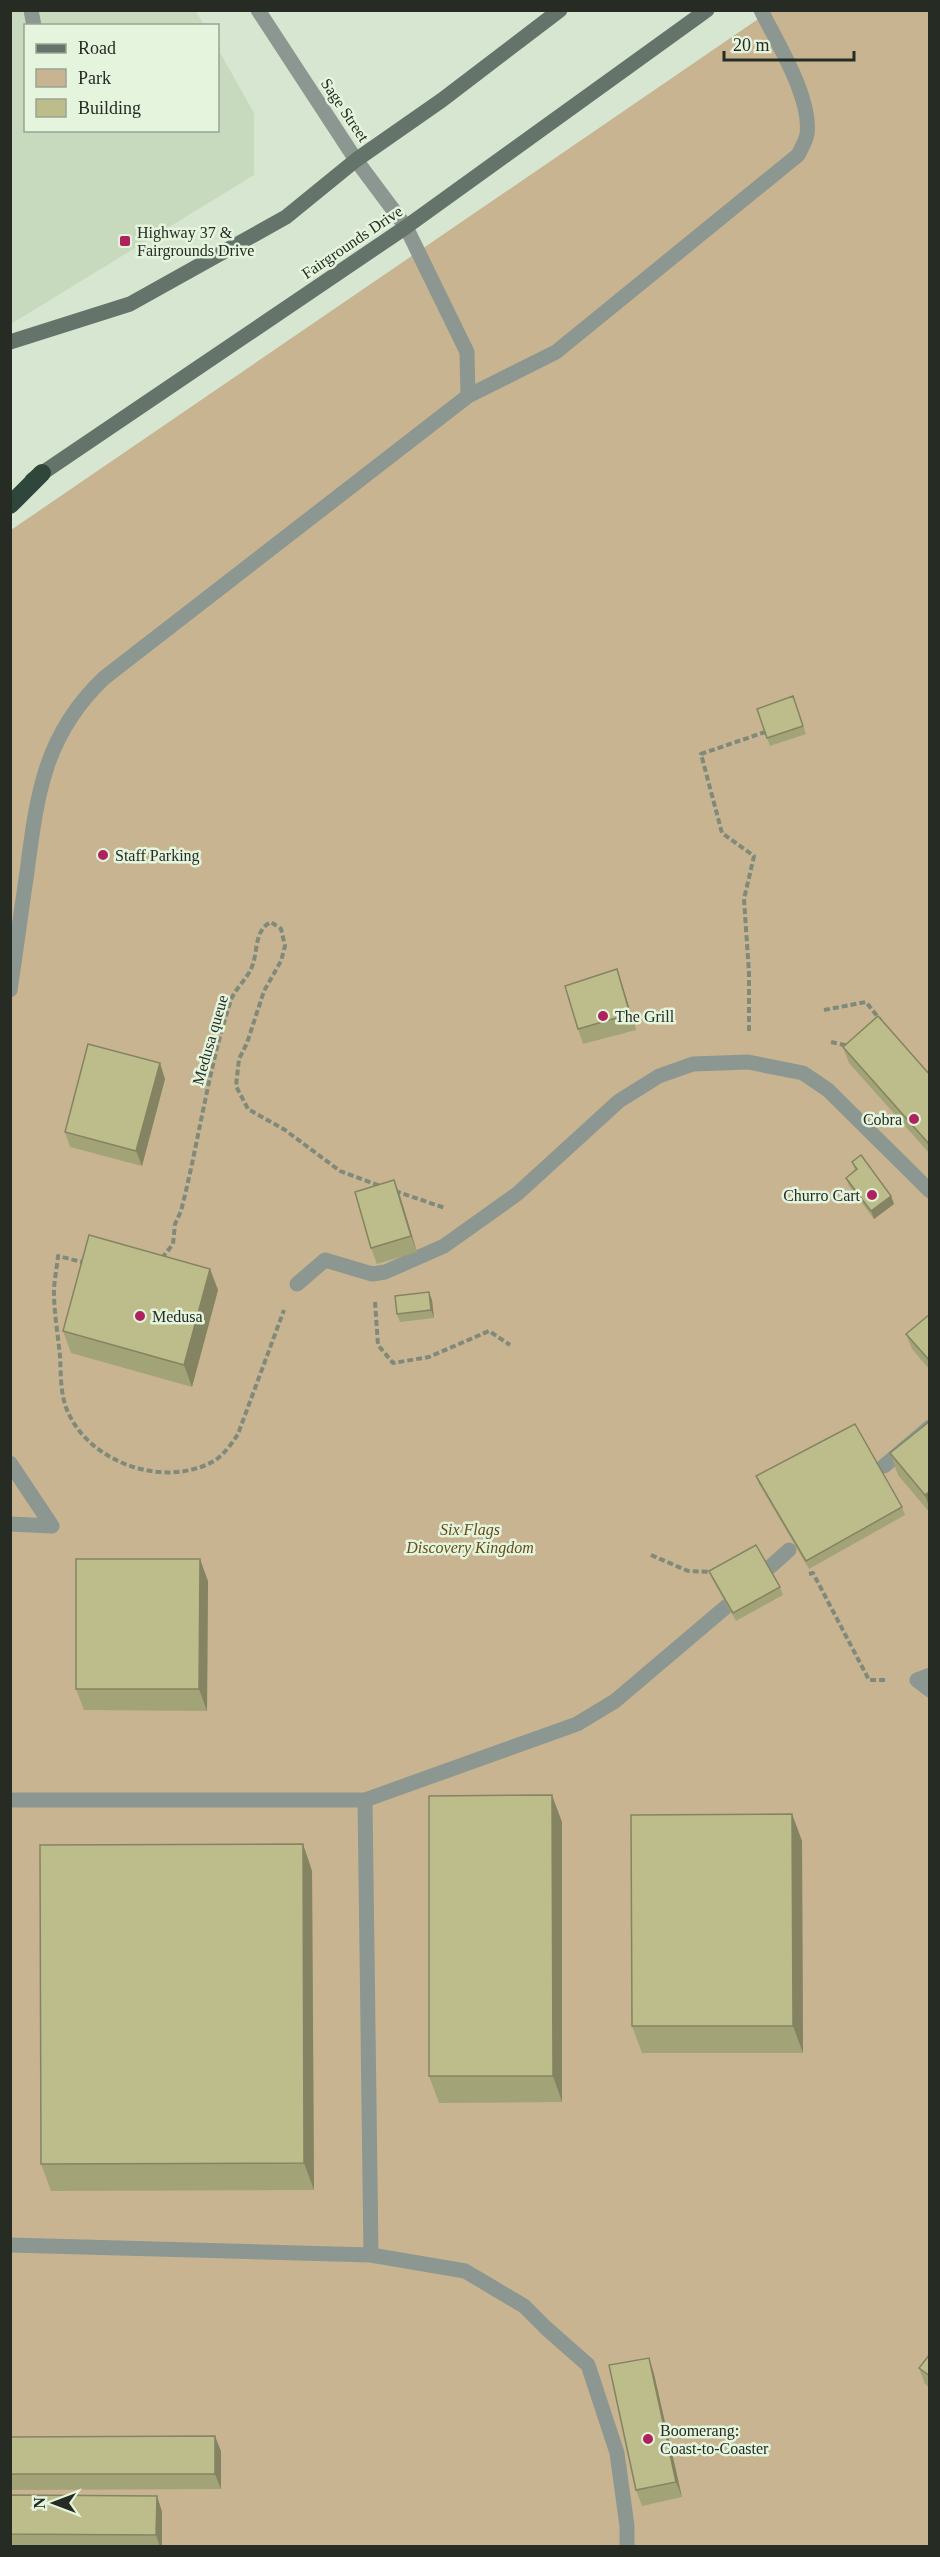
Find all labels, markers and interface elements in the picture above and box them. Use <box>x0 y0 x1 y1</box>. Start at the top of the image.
legend <box>24 24 219 132</box>
scale bar <box>724 24 854 62</box>
text: 20 m <box>733 35 770 55</box>
text: Road <box>78 38 116 58</box>
text: Park <box>78 68 111 88</box>
street label: Sage Street <box>317 75 373 146</box>
text: Building <box>78 98 141 118</box>
street label: Fairgrounds Drive <box>299 202 406 283</box>
place label: Highway 37 & Fairgrounds Drive <box>137 224 254 260</box>
marker: Highway 37 & Fairgrounds Drive <box>118 234 132 248</box>
place label: Staff Parking <box>115 847 200 865</box>
marker: Staff Parking <box>96 848 110 862</box>
street label: Medusa queue <box>189 993 232 1087</box>
place label: The Grill <box>615 1008 675 1025</box>
marker: The Grill <box>596 1009 610 1023</box>
place label: Cobra <box>863 1111 902 1128</box>
marker: Cobra <box>907 1112 921 1126</box>
place label: Churro Cart <box>783 1187 861 1204</box>
marker: Churro Cart <box>865 1188 879 1202</box>
place label: Medusa <box>152 1308 203 1325</box>
marker: Medusa <box>133 1309 147 1323</box>
park label: Six Flags Discovery Kingdom <box>405 1521 534 1557</box>
place label: Boomerang: Coast-to-Coaster <box>660 2422 769 2457</box>
marker: Boomerang: Coast-to-Coaster <box>641 2432 655 2446</box>
north arrow <box>24 2473 84 2533</box>
text: N <box>31 2497 48 2509</box>

